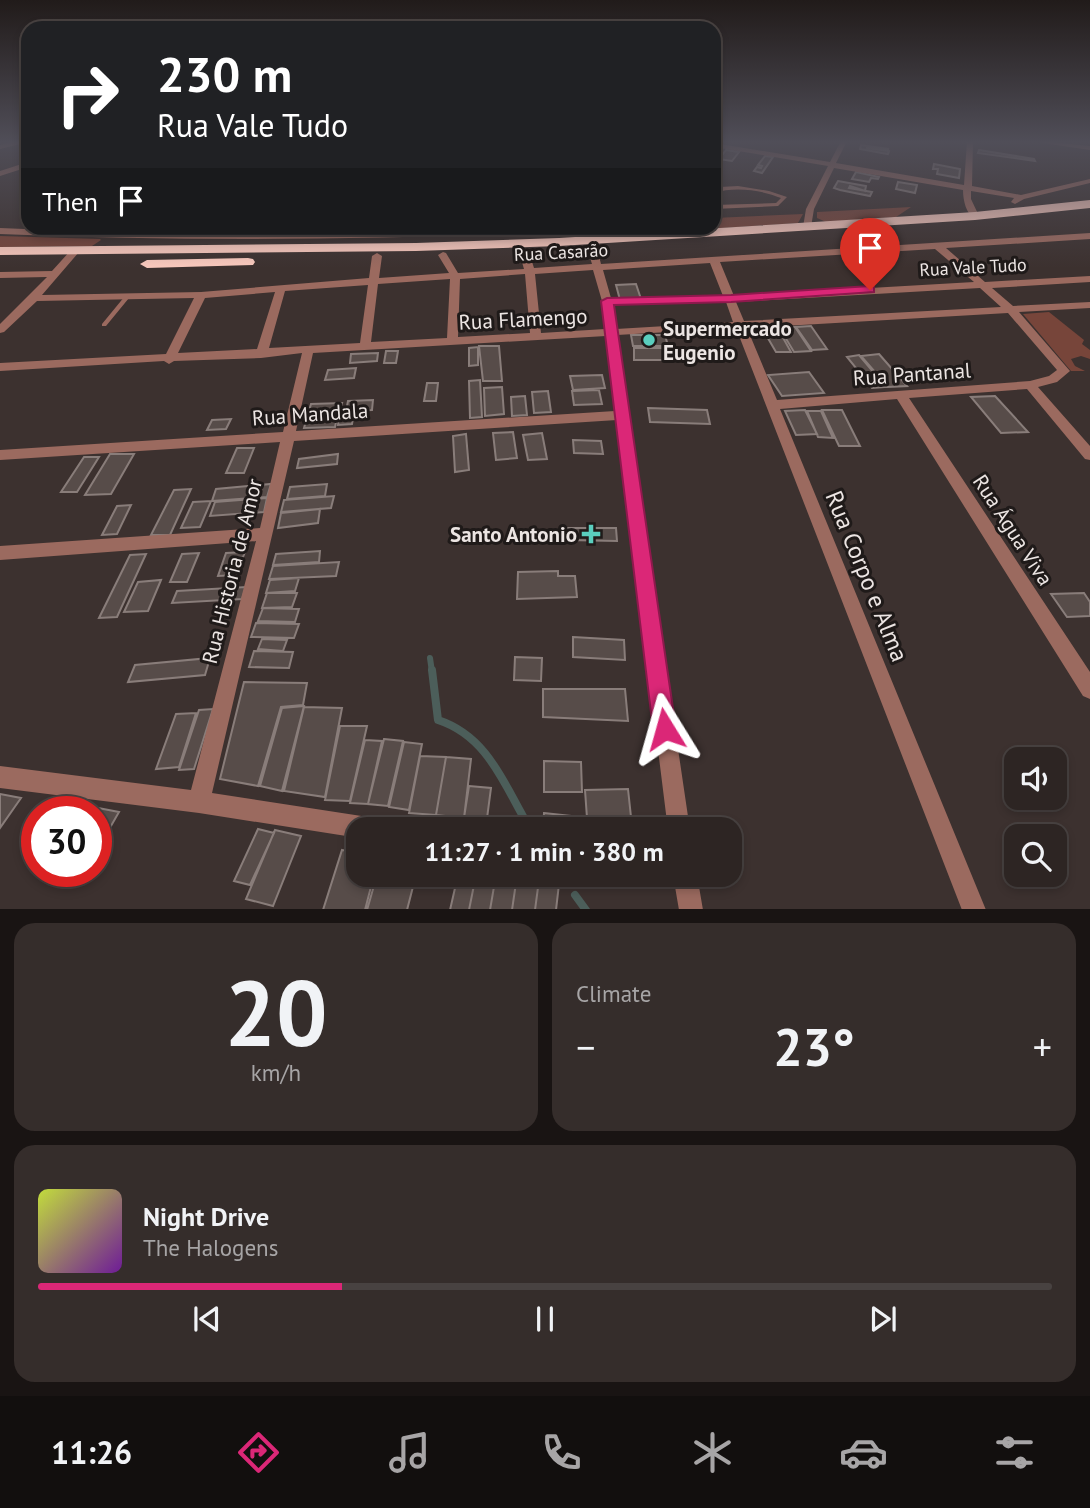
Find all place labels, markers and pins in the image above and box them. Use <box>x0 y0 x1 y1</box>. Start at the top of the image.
pin <box>840 218 900 290</box>
place label: Supermercado Eugenio <box>663 315 792 366</box>
marker: Supermercado Eugenio <box>641 332 657 348</box>
place label: Santo Antonio <box>450 521 577 548</box>
marker: Santo Antonio <box>583 526 599 542</box>

